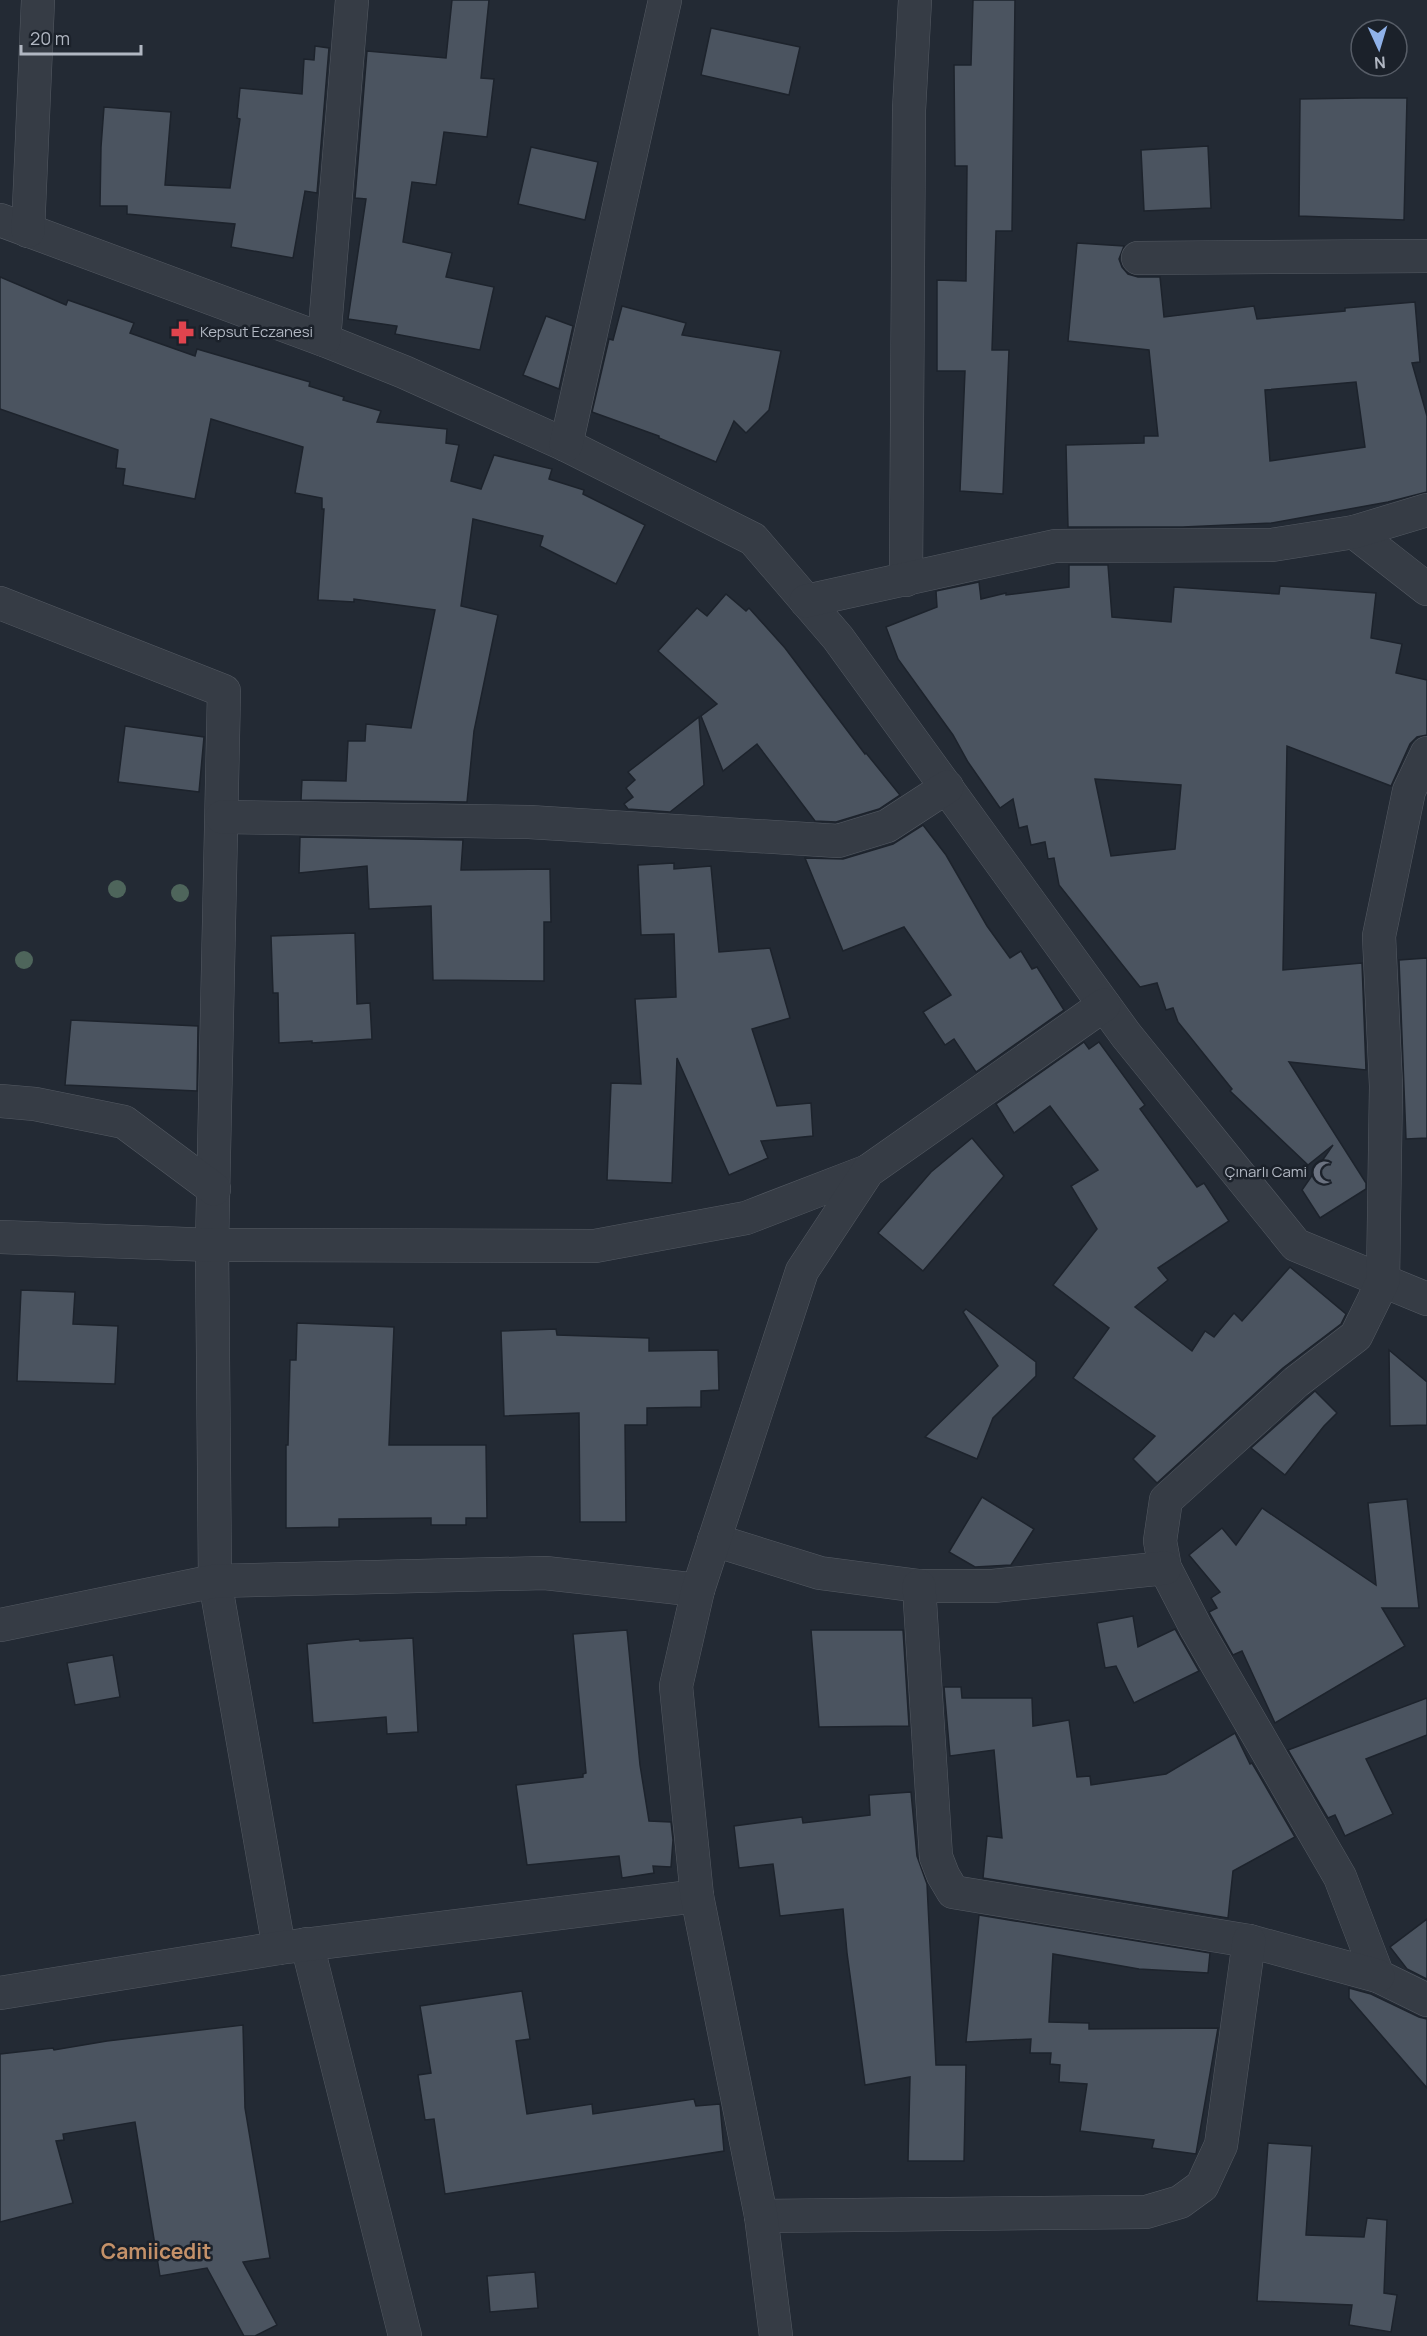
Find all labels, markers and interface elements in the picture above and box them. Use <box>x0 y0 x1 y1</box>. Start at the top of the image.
scale bar <box>21 18 141 56</box>
north arrow <box>1349 18 1409 78</box>
text: 20 m <box>30 26 70 50</box>
text: N <box>1374 52 1387 74</box>
pharmacy icon: Kepsut Eczanesi <box>169 319 195 345</box>
place label: Kepsut Eczanesi <box>200 321 313 342</box>
mosque icon: Çınarlı Cami <box>1312 1159 1338 1185</box>
place label: Çınarlı Cami <box>1225 1161 1307 1182</box>
district label: Camiicedit <box>101 2237 211 2265</box>

